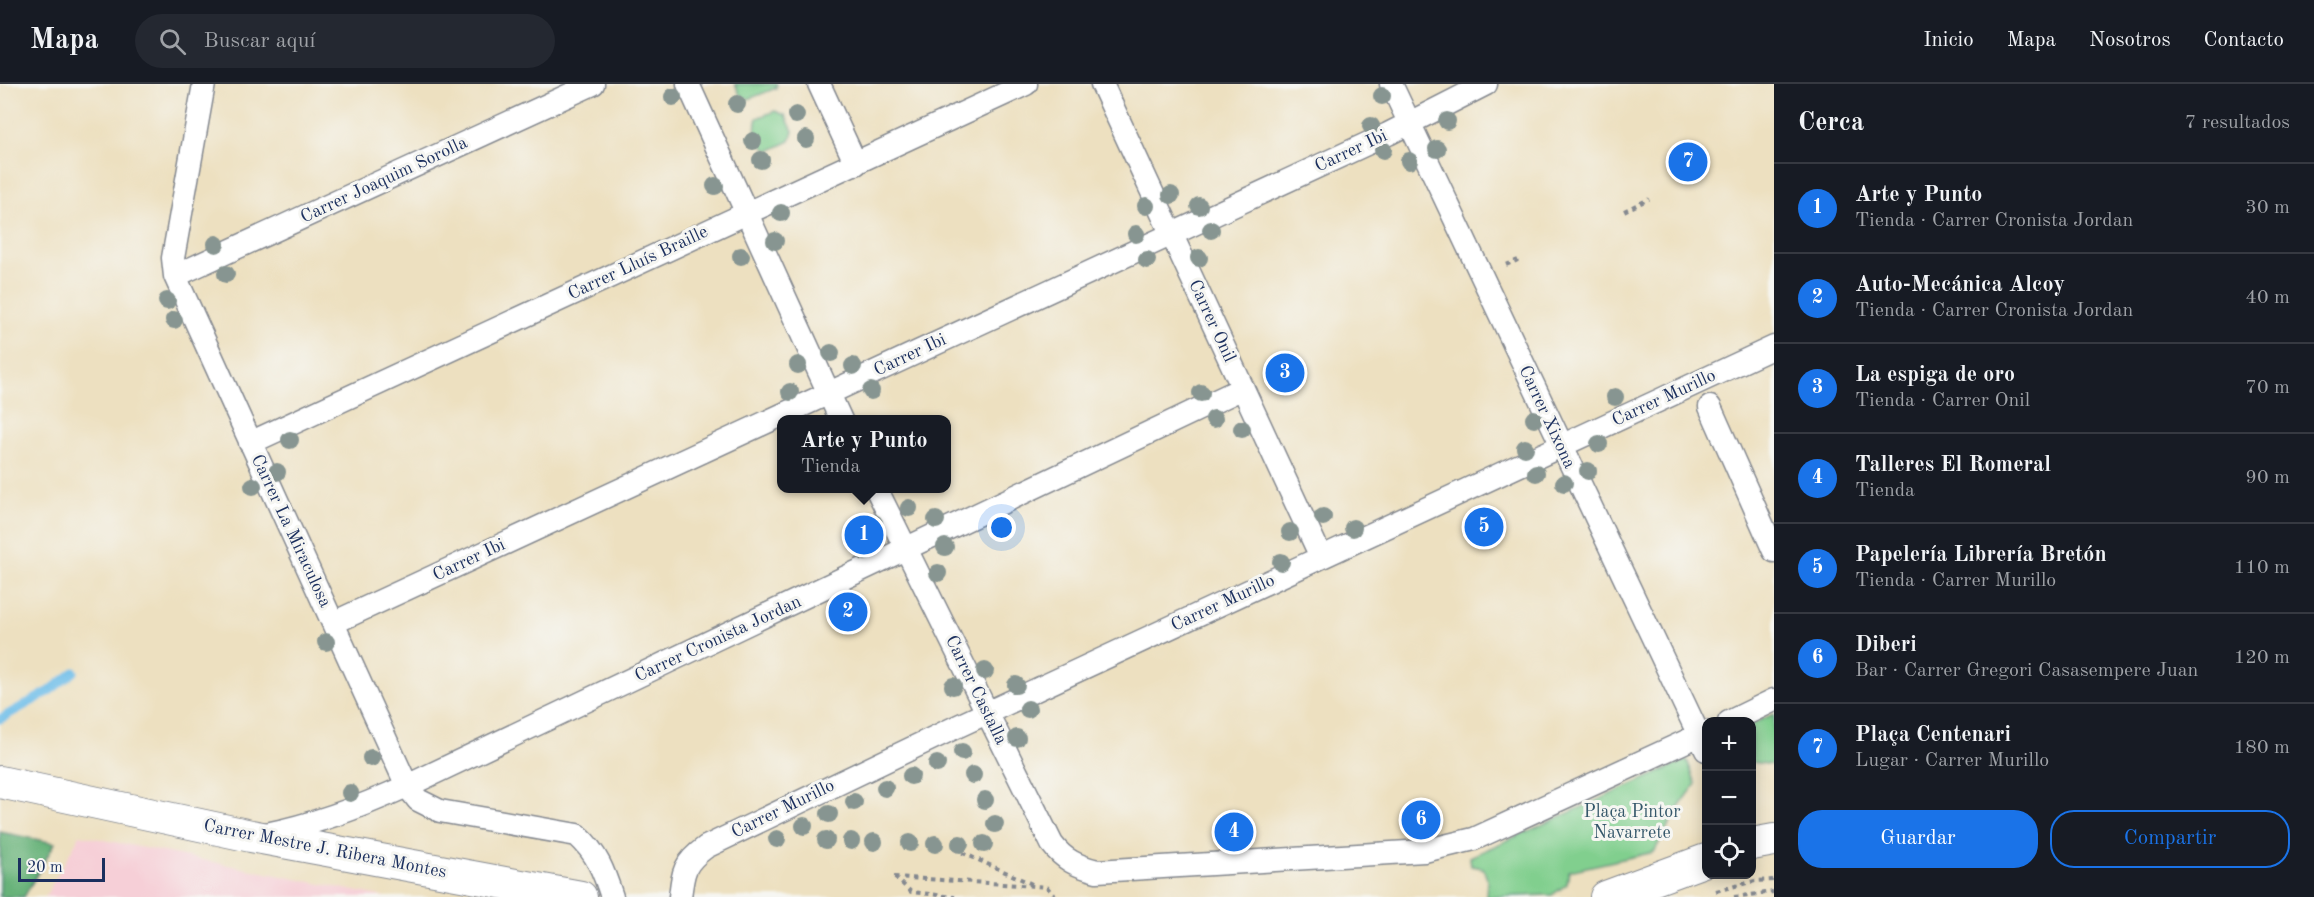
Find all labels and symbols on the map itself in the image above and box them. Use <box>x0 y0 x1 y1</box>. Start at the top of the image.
street label: Carrer Ibi <box>1312 126 1390 176</box>
street label: Carrer Joaquim Sorolla <box>298 133 470 227</box>
pin: 7 <box>1668 140 1708 184</box>
street label: Carrer Lluís Braille <box>565 223 711 303</box>
street label: Carrer Onil <box>1185 277 1239 365</box>
street label: Carrer Ibi <box>871 330 949 380</box>
pin: 3 <box>1266 350 1304 396</box>
street label: Carrer Xixona <box>1515 363 1579 471</box>
street label: Carrer Murillo <box>1609 366 1719 430</box>
street label: Carrer La Miraculosa <box>248 452 334 610</box>
pin: 5 <box>1464 504 1504 550</box>
pin: 1 <box>844 512 884 558</box>
your location <box>987 513 1016 542</box>
street label: Carrer Ibi <box>430 535 508 585</box>
street label: Carrer Murillo <box>1168 571 1278 635</box>
pin: 2 <box>828 590 868 634</box>
street label: Carrer Cronista Jordan <box>632 592 804 685</box>
street label: Carrer Castalla <box>942 633 1010 748</box>
street label: Carrer Murillo <box>729 776 837 842</box>
pin: 6 <box>1402 798 1440 842</box>
park label: Plaça Pintor Navarrete <box>1583 803 1681 842</box>
pin: 4 <box>1214 810 1254 855</box>
street label: Carrer Mestre J. Ribera Montes <box>202 817 448 881</box>
scale bar <box>18 855 105 882</box>

